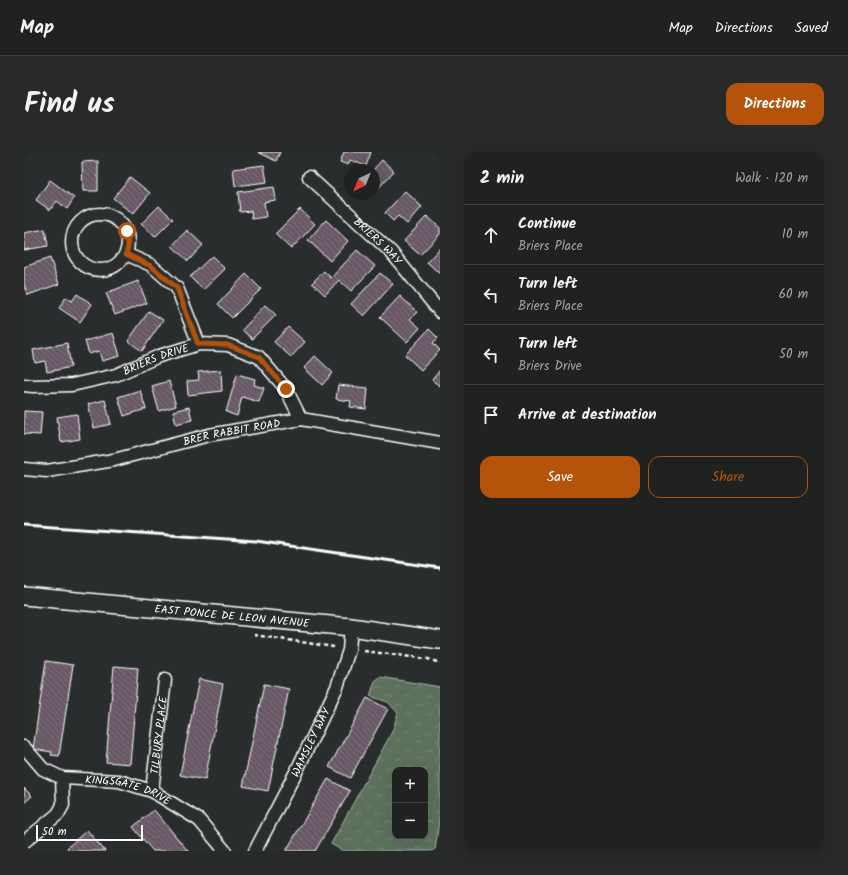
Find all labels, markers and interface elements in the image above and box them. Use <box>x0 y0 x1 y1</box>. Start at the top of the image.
text: Map <box>20 13 54 43</box>
text: Map <box>668 17 693 39</box>
text: Directions <box>715 17 773 39</box>
text: Saved <box>795 17 828 39</box>
text: Find us <box>24 82 115 127</box>
button: Directions <box>726 83 824 125</box>
north arrow <box>344 164 380 200</box>
text: 2 min <box>480 165 524 192</box>
text: Walk · 120 m <box>735 168 808 189</box>
text: Continue <box>518 212 576 236</box>
street label: BRIERS WAY <box>349 214 406 269</box>
route start <box>118 222 136 240</box>
icon: ahead <box>480 224 502 246</box>
text: 10 m <box>782 224 808 245</box>
text: Briers Place <box>518 236 583 257</box>
text: Turn left <box>518 272 578 296</box>
icon: left <box>480 284 502 306</box>
text: 60 m <box>779 284 808 305</box>
text: Briers Place <box>518 296 583 317</box>
text: Turn left <box>518 332 578 356</box>
street label: BRIERS DRIVE <box>120 339 192 381</box>
icon: left <box>480 344 502 366</box>
text: 50 m <box>779 344 808 365</box>
text: Briers Drive <box>518 356 582 377</box>
route end <box>277 380 295 398</box>
text: Arrive at destination <box>518 403 657 427</box>
icon: arrive <box>480 404 502 426</box>
street label: BRER RABBIT ROAD <box>181 415 282 451</box>
button: Save <box>480 456 640 498</box>
button: Share <box>648 456 808 498</box>
street label: EAST PONCE DE LEON AVENUE <box>154 600 311 633</box>
street label: TILBURY PLACE <box>146 695 173 775</box>
street label: WAMSLEY WAY <box>287 705 336 780</box>
map controls <box>392 767 428 839</box>
button: + <box>392 767 428 803</box>
street label: KINGSGATE DRIVE <box>85 771 175 811</box>
button: − <box>392 803 428 839</box>
scale bar <box>36 823 143 842</box>
text: 50 m <box>42 823 67 841</box>

